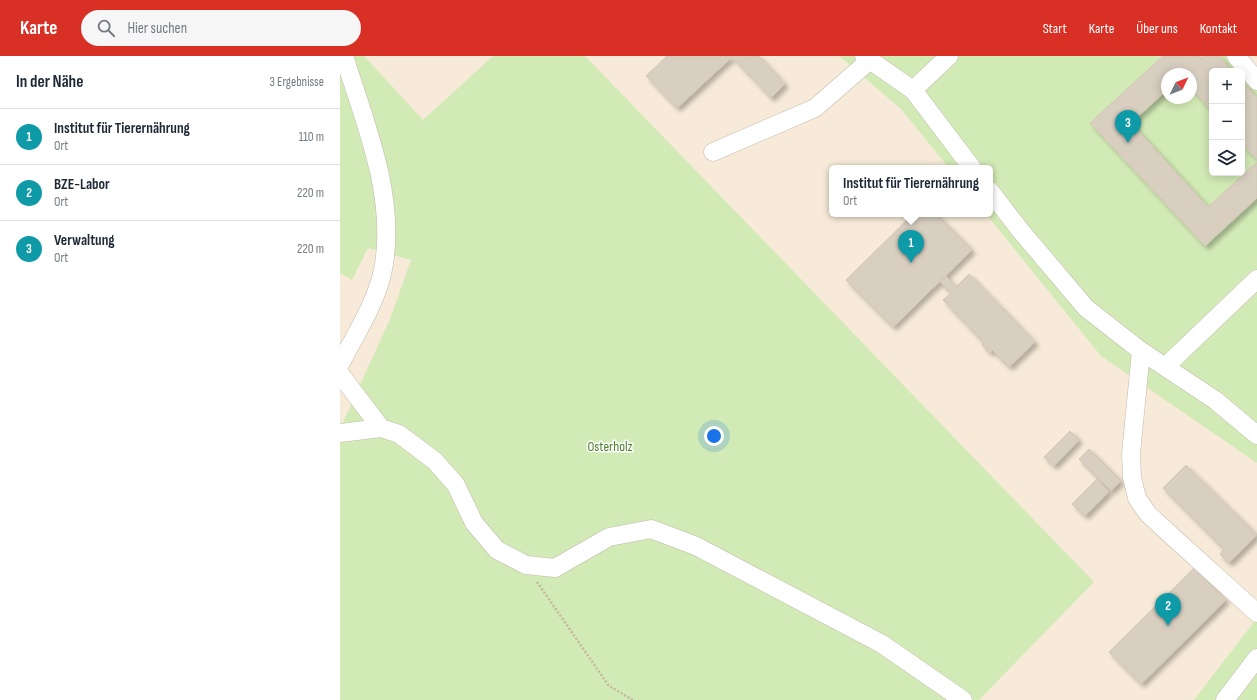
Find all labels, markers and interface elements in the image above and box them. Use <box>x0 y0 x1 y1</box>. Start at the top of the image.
search box <box>81 10 361 46</box>
text: Karte <box>20 17 57 40</box>
icon: search <box>95 17 117 39</box>
text: Hier suchen <box>127 19 187 38</box>
text: Start <box>1043 20 1067 37</box>
text: Karte <box>1089 20 1114 37</box>
text: Über uns <box>1136 20 1178 37</box>
text: Kontakt <box>1200 20 1237 37</box>
north arrow <box>1161 68 1197 104</box>
map controls <box>1209 68 1245 176</box>
button: + <box>1209 68 1245 104</box>
text: In der Nähe <box>16 72 83 92</box>
text: 3 Ergebnisse <box>270 74 324 90</box>
button: − <box>1209 104 1245 140</box>
pin: 3 <box>1115 110 1141 143</box>
text: Institut für Tierernährung <box>54 119 190 138</box>
text: 1 <box>26 129 32 145</box>
text: 110 m <box>299 129 324 145</box>
text: Ort <box>54 138 68 154</box>
button: layers <box>1209 140 1245 176</box>
popup <box>829 165 993 217</box>
text: Institut für Tierernährung <box>843 174 979 193</box>
text: BZE-Labor <box>54 175 110 194</box>
text: 2 <box>26 185 32 201</box>
text: 220 m <box>297 185 324 201</box>
text: Ort <box>843 193 857 209</box>
text: Ort <box>54 194 68 210</box>
pin: 1 <box>898 230 924 263</box>
text: Verwaltung <box>54 231 115 250</box>
text: 3 <box>26 241 32 257</box>
text: 220 m <box>297 241 324 257</box>
text: Ort <box>54 250 68 266</box>
your location <box>704 426 724 446</box>
park label: Osterholz <box>587 438 633 455</box>
pin: 2 <box>1155 593 1181 626</box>

